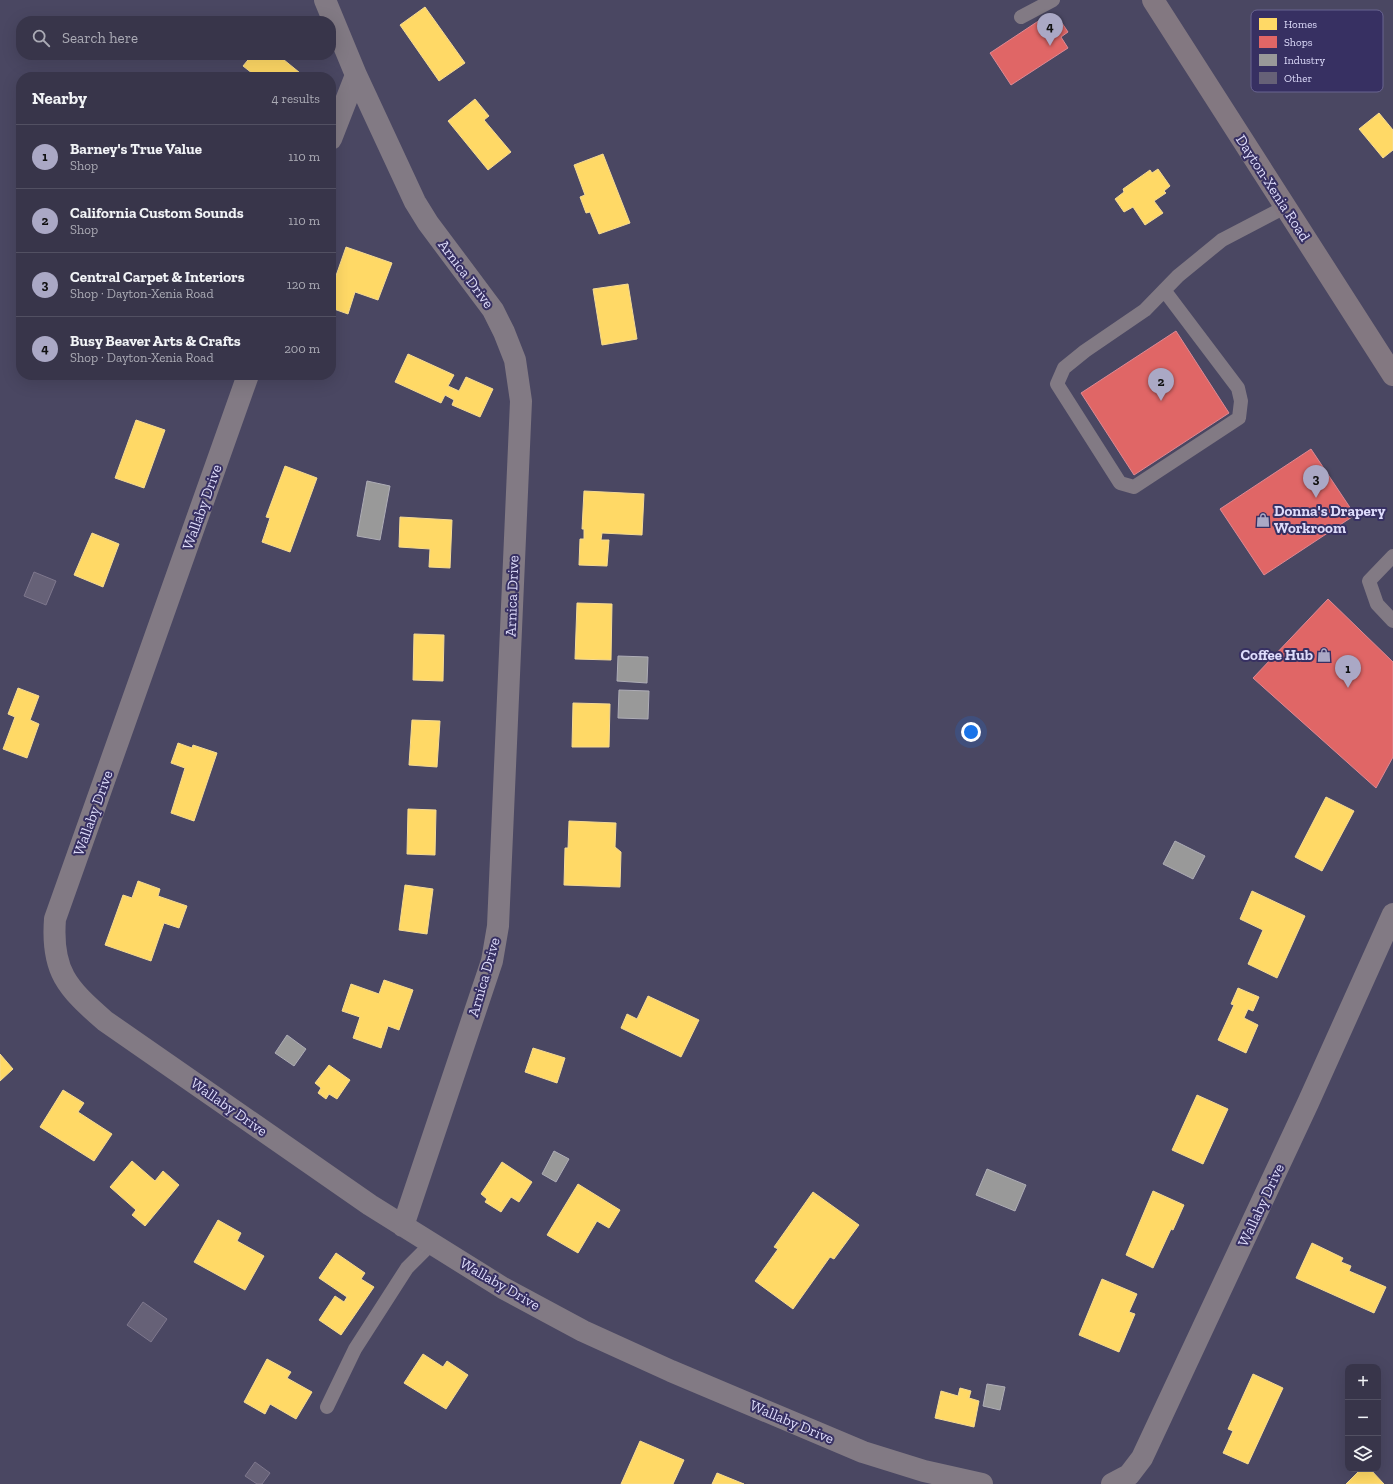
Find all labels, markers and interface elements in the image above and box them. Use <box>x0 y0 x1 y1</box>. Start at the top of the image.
legend <box>1251 10 1383 92</box>
pin: 4 <box>1037 13 1063 46</box>
search box <box>16 16 336 60</box>
text: Homes <box>1284 18 1317 31</box>
icon: search <box>30 27 52 49</box>
text: Search here <box>62 29 138 47</box>
text: Shops <box>1284 36 1313 49</box>
text: Industry <box>1284 54 1326 67</box>
text: Other <box>1284 72 1312 85</box>
text: Nearby <box>32 88 87 108</box>
text: 4 results <box>272 91 320 106</box>
street label: Dayton-Xenia Road <box>1232 131 1315 245</box>
text: Barney's True Value <box>70 140 202 158</box>
text: 1 <box>42 149 48 164</box>
text: 110 m <box>288 149 320 164</box>
text: Shop <box>70 158 98 173</box>
text: California Custom Sounds <box>70 204 244 222</box>
text: 2 <box>42 213 48 228</box>
text: 110 m <box>288 213 320 228</box>
text: Shop <box>70 222 98 237</box>
street label: Arnica Drive <box>434 236 498 312</box>
text: Central Carpet & Interiors <box>70 268 245 286</box>
text: 3 <box>42 277 48 292</box>
text: 120 m <box>287 277 320 292</box>
text: Shop · Dayton-Xenia Road <box>70 286 214 301</box>
text: Busy Beaver Arts & Crafts <box>70 332 241 350</box>
text: 4 <box>41 341 49 356</box>
text: 200 m <box>284 341 320 356</box>
text: Shop · Dayton-Xenia Road <box>70 350 214 365</box>
pin: 2 <box>1148 368 1174 401</box>
street label: Wallaby Drive <box>178 462 226 552</box>
pin: 3 <box>1303 465 1329 498</box>
place label: Donna's Drapery Workroom <box>1274 502 1385 537</box>
shop icon: Donna's Drapery Workroom <box>1255 512 1271 528</box>
street label: Arnica Drive <box>502 555 522 637</box>
place label: Coffee Hub <box>1240 646 1313 664</box>
shop icon: Coffee Hub <box>1316 647 1332 663</box>
pin: 1 <box>1335 655 1361 688</box>
your location <box>961 722 981 742</box>
street label: Wallaby Drive <box>69 768 117 858</box>
street label: Arnica Drive <box>464 935 504 1019</box>
street label: Wallaby Drive <box>187 1074 271 1140</box>
street label: Wallaby Drive <box>1234 1161 1288 1249</box>
street label: Wallaby Drive <box>457 1254 543 1314</box>
map controls <box>1345 1364 1381 1472</box>
button: + <box>1345 1364 1381 1400</box>
street label: Wallaby Drive <box>747 1396 837 1448</box>
button: − <box>1345 1400 1381 1436</box>
button: layers <box>1345 1436 1381 1472</box>

